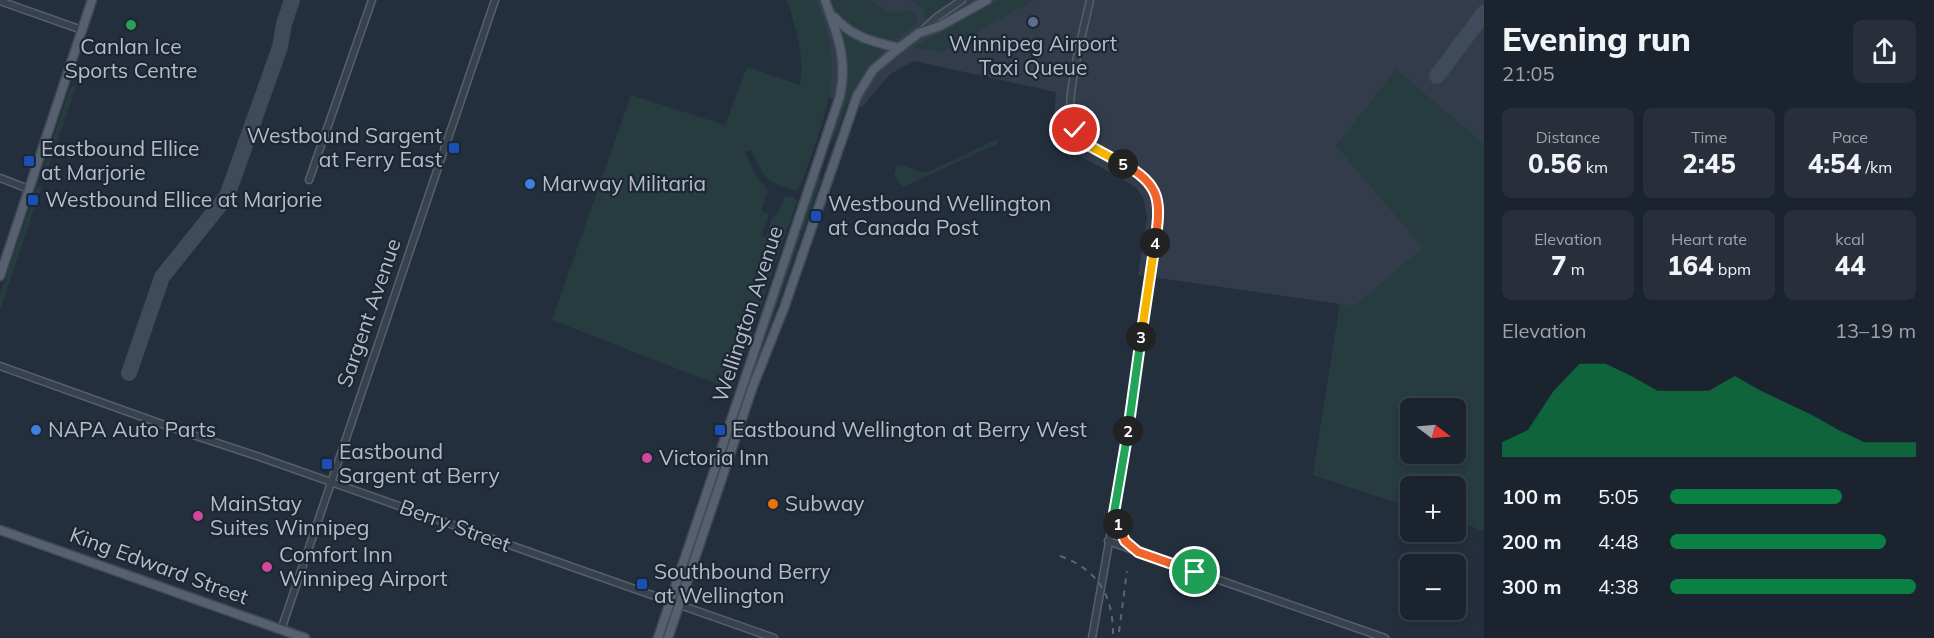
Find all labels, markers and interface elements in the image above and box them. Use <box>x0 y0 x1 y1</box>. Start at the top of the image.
marker: Winnipeg Airport Taxi Queue <box>1026 15 1040 29</box>
marker: Canlan Ice Sports Centre <box>124 18 138 32</box>
text: Evening run <box>1502 18 1691 59</box>
button: share <box>1853 20 1916 83</box>
place label: Winnipeg Airport Taxi Queue <box>949 30 1117 80</box>
place label: Canlan Ice Sports Centre <box>65 33 197 83</box>
text: 21:05 <box>1502 61 1555 86</box>
pin <box>1049 104 1100 155</box>
icon: check <box>1058 113 1091 146</box>
place label: Westbound Sargent at Ferry East <box>247 122 442 172</box>
text: Distance <box>1536 127 1600 147</box>
text: Time <box>1691 127 1727 147</box>
text: Pace <box>1832 127 1868 147</box>
place label: Eastbound Ellice at Marjorie <box>41 135 200 185</box>
marker: Westbound Sargent at Ferry East <box>447 141 461 155</box>
text: 0.56 <box>1528 147 1582 180</box>
text: 2:45 <box>1682 147 1736 180</box>
text: 4:54 <box>1808 147 1861 180</box>
pin: 5 <box>1108 149 1138 179</box>
marker: Eastbound Ellice at Marjorie <box>22 154 36 168</box>
text: 5 <box>1118 154 1128 174</box>
text: km <box>1582 157 1608 177</box>
text: /km <box>1861 157 1892 177</box>
place label: Marway Militaria <box>542 170 706 196</box>
marker: Marway Militaria <box>523 177 537 191</box>
place label: Westbound Ellice at Marjorie <box>45 186 322 212</box>
place label: Westbound Wellington at Canada Post <box>828 190 1051 240</box>
marker: Westbound Ellice at Marjorie <box>26 193 40 207</box>
marker: Westbound Wellington at Canada Post <box>809 209 823 223</box>
street label: Wellington Avenue <box>706 222 788 405</box>
pin: 4 <box>1140 228 1170 258</box>
text: Elevation <box>1534 229 1602 249</box>
text: Heart rate <box>1671 229 1747 249</box>
text: kcal <box>1835 229 1865 249</box>
text: 4 <box>1150 233 1160 253</box>
street label: Sargent Avenue <box>330 235 406 390</box>
text: 7 <box>1551 249 1567 282</box>
text: 164 <box>1667 249 1714 282</box>
text: 44 <box>1834 249 1866 282</box>
text: m <box>1567 259 1585 279</box>
text: bpm <box>1714 259 1751 279</box>
text: Elevation <box>1502 318 1587 343</box>
text: 13–19 m <box>1835 318 1916 343</box>
pin: 3 <box>1126 322 1156 352</box>
text: 3 <box>1136 327 1146 347</box>
north arrow <box>1400 398 1466 464</box>
map controls <box>1400 398 1466 620</box>
place label: NAPA Auto Parts <box>48 416 216 442</box>
place label: Eastbound Wellington at Berry West <box>732 416 1087 442</box>
pin: 2 <box>1113 416 1143 446</box>
text: 2 <box>1123 421 1133 441</box>
marker: NAPA Auto Parts <box>29 423 43 437</box>
marker: Eastbound Wellington at Berry West <box>713 423 727 437</box>
place label: Eastbound Sargent at Berry <box>339 438 500 488</box>
place label: Victoria Inn <box>659 444 769 470</box>
marker: Victoria Inn <box>640 451 654 465</box>
marker: Eastbound Sargent at Berry <box>320 457 334 471</box>
button: + <box>1400 476 1466 542</box>
text: 100 m <box>1502 484 1561 509</box>
text: 5:05 <box>1598 484 1639 509</box>
place label: MainStay Suites Winnipeg <box>210 490 369 540</box>
place label: Subway <box>785 490 864 516</box>
street label: Berry Street <box>396 493 514 557</box>
marker: Subway <box>766 497 780 511</box>
marker: MainStay Suites Winnipeg <box>191 509 205 523</box>
pin: 1 <box>1103 509 1133 539</box>
text: 1 <box>1113 514 1123 534</box>
street label: King Edward Street <box>67 521 252 609</box>
text: 200 m <box>1502 529 1561 554</box>
text: 4:48 <box>1598 529 1639 554</box>
place label: Comfort Inn Winnipeg Airport <box>279 541 447 591</box>
pin <box>1169 546 1220 597</box>
button: − <box>1400 554 1466 620</box>
icon: arrive <box>1178 555 1211 588</box>
place label: Southbound Berry at Wellington <box>654 558 831 608</box>
marker: Comfort Inn Winnipeg Airport <box>260 560 274 574</box>
text: 300 m <box>1502 574 1561 599</box>
text: 4:38 <box>1598 574 1639 599</box>
marker: Southbound Berry at Wellington <box>635 577 649 591</box>

